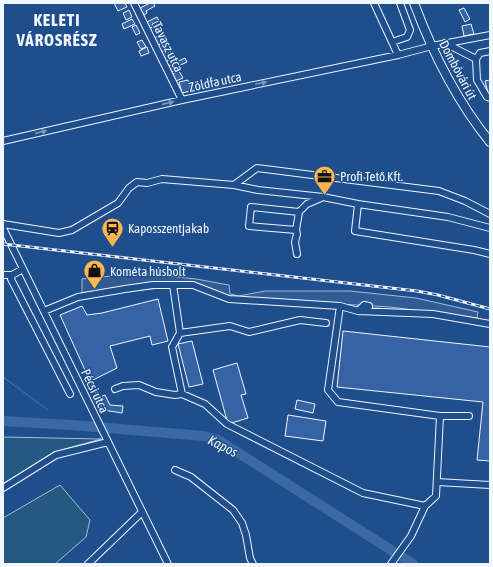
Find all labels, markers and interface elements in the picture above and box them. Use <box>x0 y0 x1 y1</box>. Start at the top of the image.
district label: KELETI VÁROSRÉSZ <box>15 10 98 50</box>
street label: Tavasz utca <box>149 19 187 75</box>
street label: Dombóvári út <box>436 38 480 102</box>
street label: Zöldfa utca <box>187 69 243 95</box>
one-way arrow <box>255 80 268 86</box>
one-way arrow <box>162 100 174 106</box>
one-way arrow <box>35 129 47 135</box>
office icon: Profi Tető Kft. <box>311 163 337 196</box>
place label: Profi Tető Kft. <box>340 169 403 184</box>
station icon: Kaposszentjakab <box>99 215 125 248</box>
place label: Kaposszentjakab <box>128 221 209 236</box>
shop icon: Kométa húsbolt <box>81 258 107 291</box>
place label: Kométa húsbolt <box>110 264 186 279</box>
street label: Pécsi utca <box>78 367 112 415</box>
water label: Kapos <box>205 432 241 460</box>

